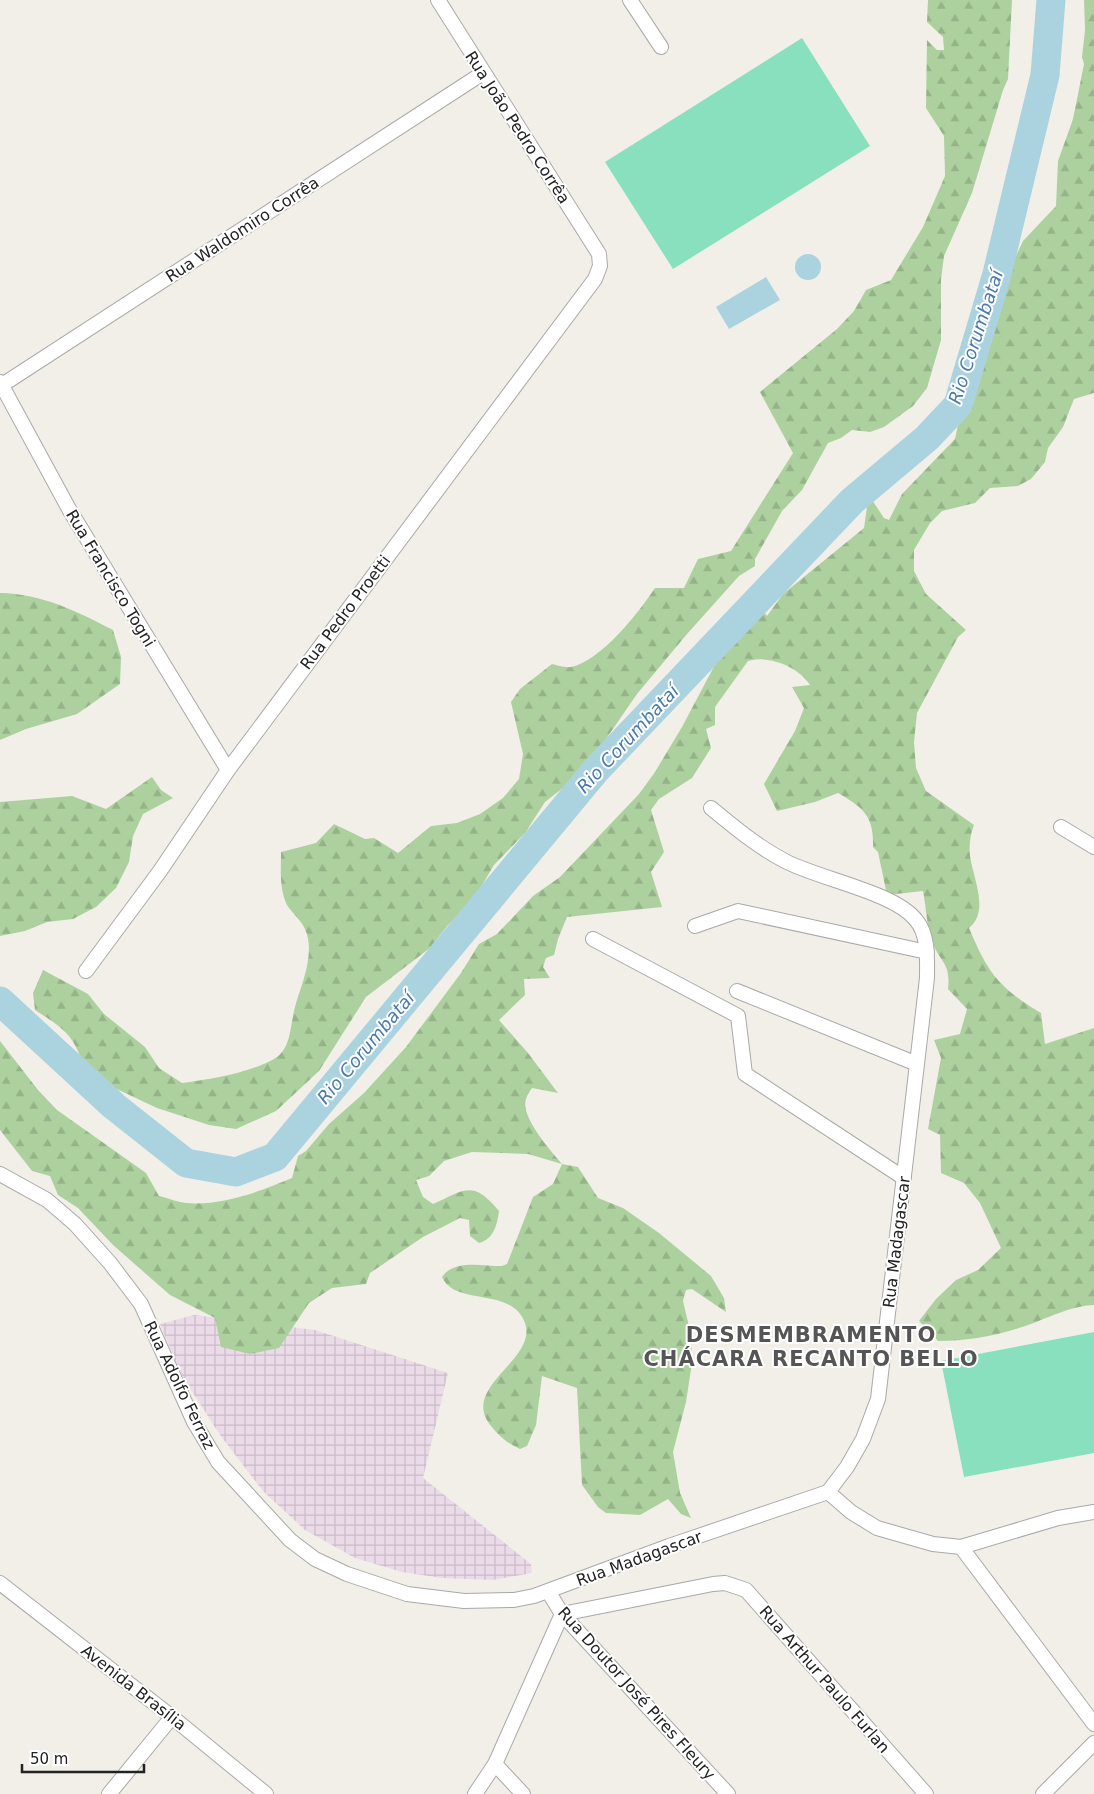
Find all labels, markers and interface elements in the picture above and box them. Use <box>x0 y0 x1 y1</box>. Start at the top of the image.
street label: Rua João Pedro Corrêa <box>461 47 574 207</box>
street label: Rua Waldomiro Corrêa <box>162 173 322 286</box>
water label: Rio Corumbataí <box>944 264 1008 407</box>
street label: Rua Francisco Togni <box>62 506 159 650</box>
street label: Rua Pedro Proetti <box>296 552 394 673</box>
water label: Rio Corumbataí <box>572 678 685 797</box>
water label: Rio Corumbataí <box>313 985 420 1108</box>
street label: Rua Madagascar <box>879 1175 914 1309</box>
street label: Rua Adolfo Ferraz <box>140 1318 219 1452</box>
district label: DESMEMBRAMENTO CHÁCARA RECANTO BELLO <box>643 1323 979 1371</box>
street label: Rua Madagascar <box>574 1527 705 1590</box>
street label: Rua Arthur Paulo Furlan <box>756 1602 894 1757</box>
street label: Rua Doutor José Pires Fleury <box>554 1603 719 1784</box>
street label: Avenida Brasília <box>77 1641 190 1734</box>
scale bar <box>22 1742 145 1774</box>
text: 50 m <box>30 1750 68 1768</box>

